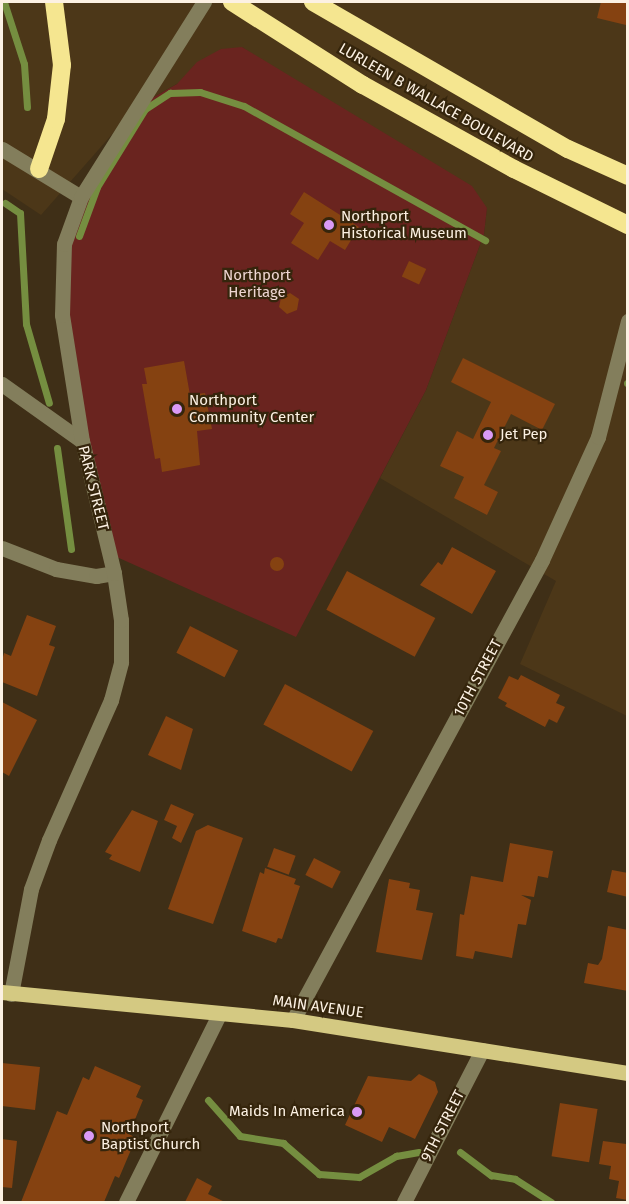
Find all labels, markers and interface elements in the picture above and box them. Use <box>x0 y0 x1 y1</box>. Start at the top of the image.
street label: LURLEEN B WALLACE BOULEVARD <box>335 40 537 166</box>
place label: Northport Historical Museum <box>341 207 467 242</box>
marker: Northport Historical Museum <box>322 218 336 232</box>
park label: Northport Heritage <box>223 266 291 301</box>
place label: Northport Community Center <box>189 391 314 426</box>
marker: Northport Community Center <box>170 402 184 416</box>
place label: Jet Pep <box>500 426 547 444</box>
marker: Jet Pep <box>481 428 495 442</box>
street label: PARK STREET <box>74 444 112 532</box>
street label: 10TH STREET <box>450 636 506 720</box>
street label: MAIN AVENUE <box>271 992 365 1022</box>
street label: 9TH STREET <box>417 1087 469 1165</box>
place label: Maids In America <box>229 1103 345 1121</box>
marker: Maids In America <box>350 1105 364 1119</box>
place label: Northport Baptist Church <box>101 1118 200 1153</box>
marker: Northport Baptist Church <box>82 1129 96 1143</box>

